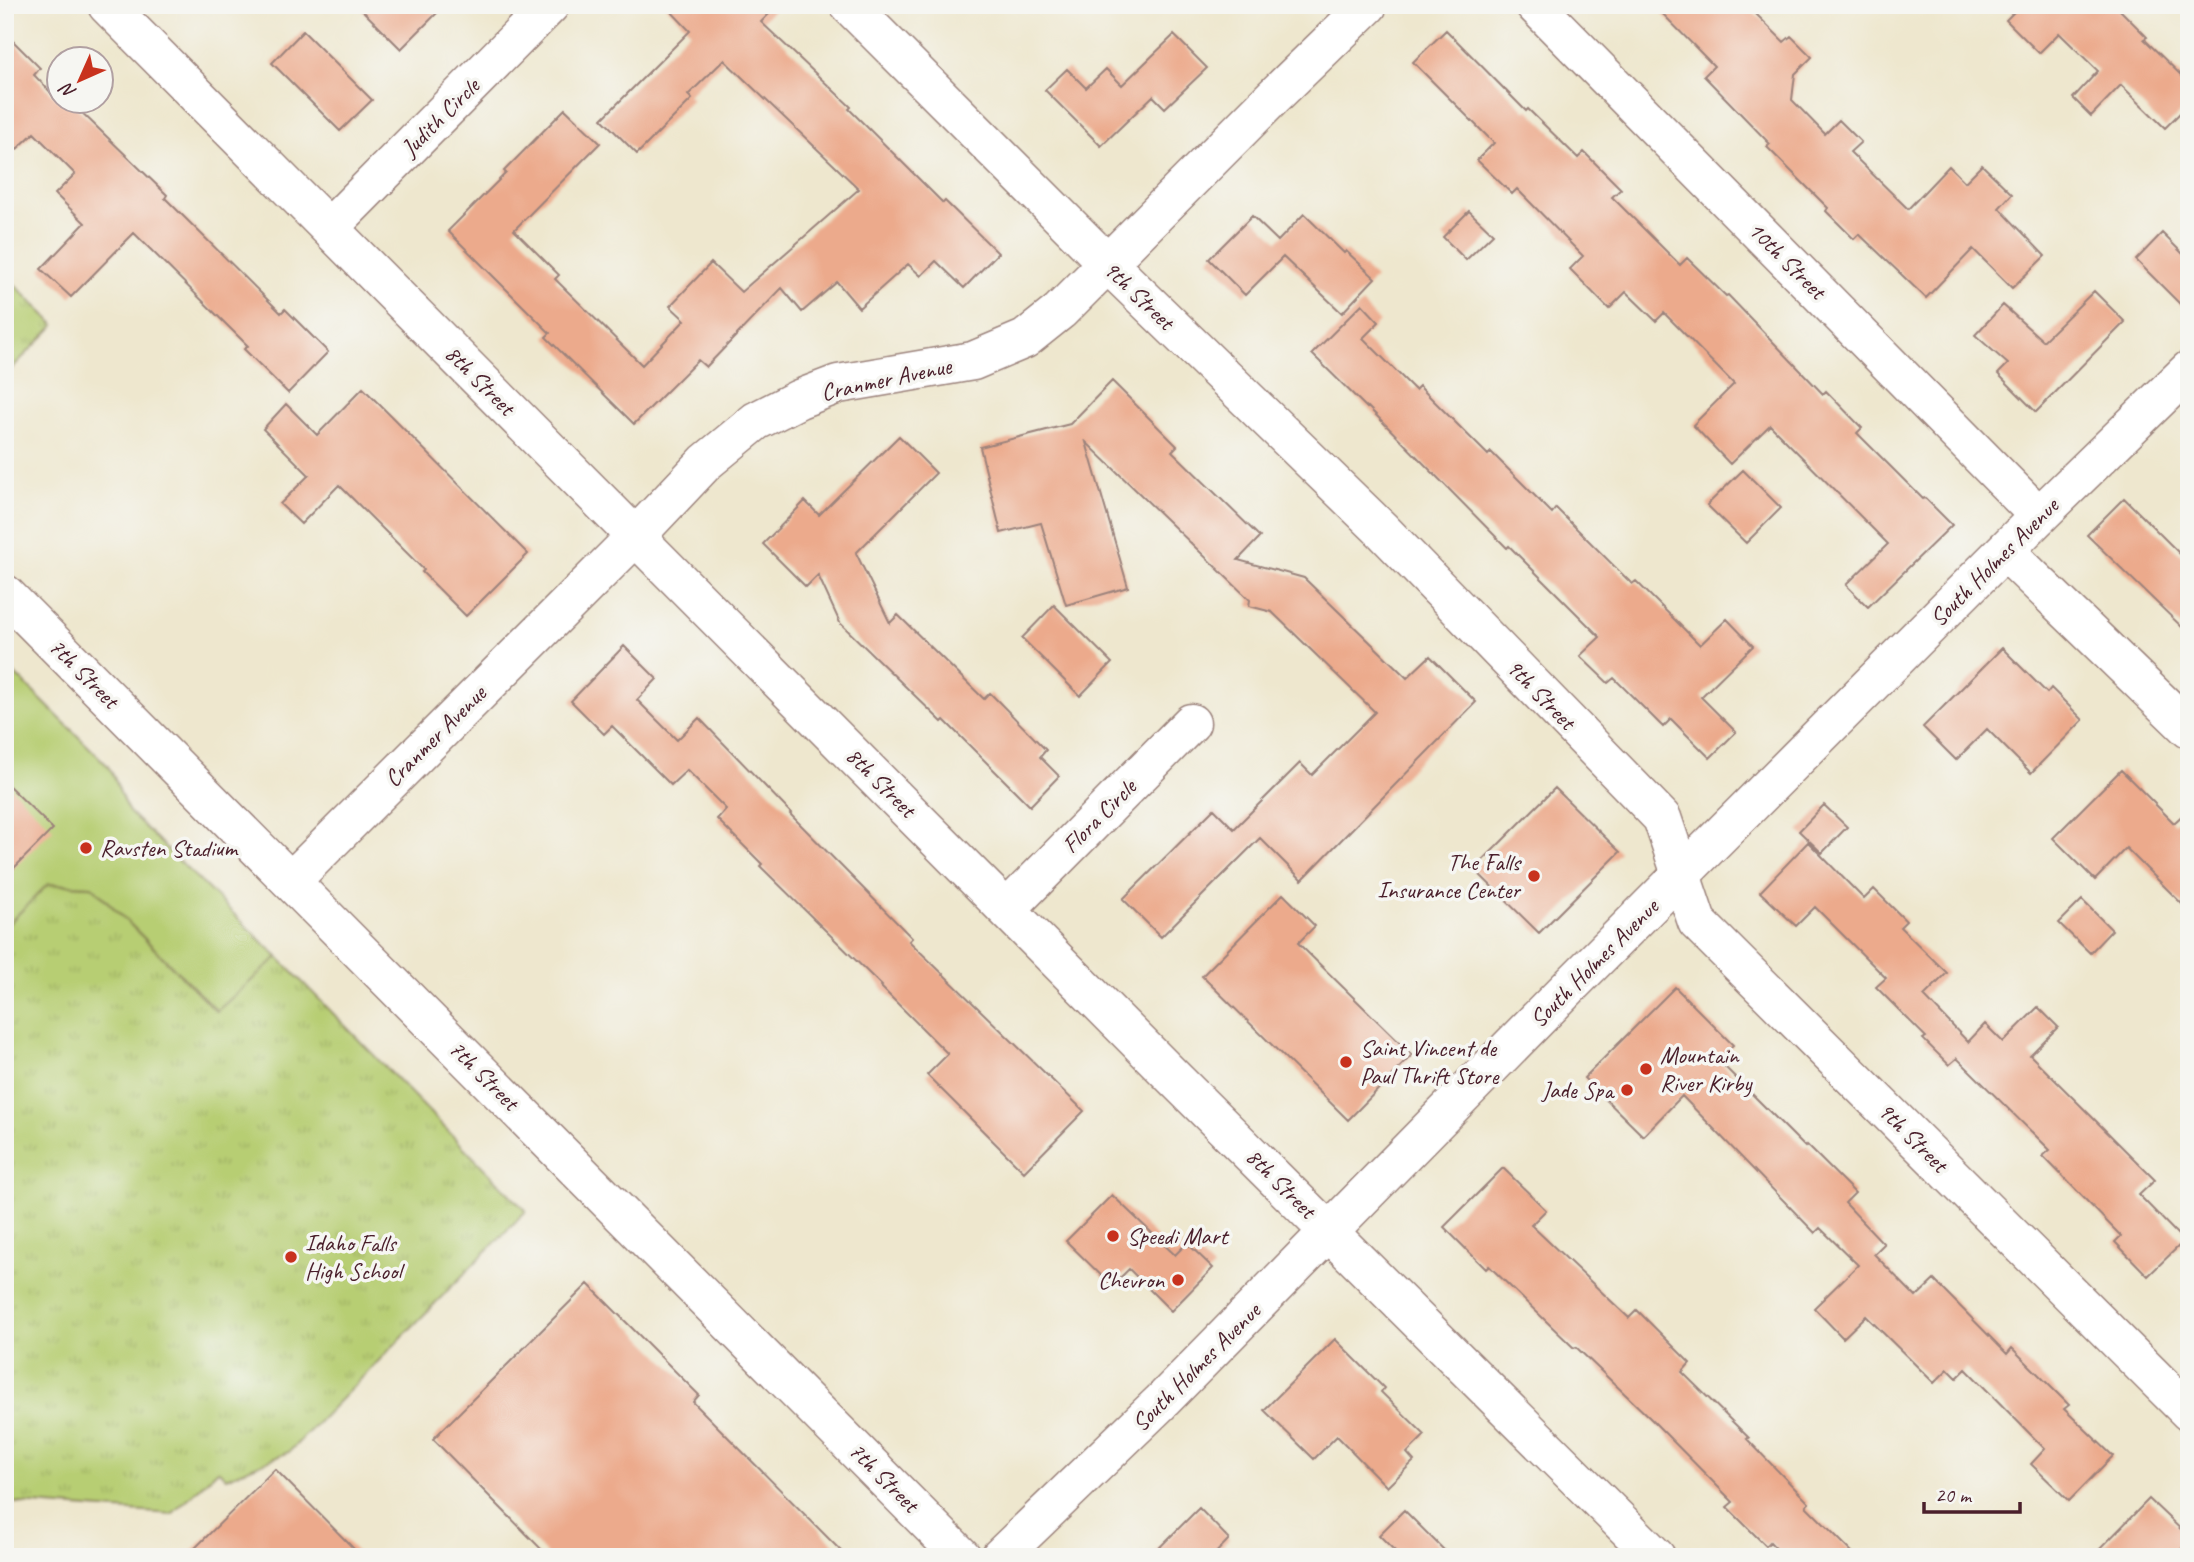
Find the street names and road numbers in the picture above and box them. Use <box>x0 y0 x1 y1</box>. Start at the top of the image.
street label: Judith Circle <box>394 70 487 163</box>
street label: 10th Street <box>1742 215 1834 307</box>
street label: 9th Street <box>1097 254 1182 338</box>
street label: 8th Street <box>439 339 523 423</box>
street label: Cranmer Avenue <box>818 350 956 407</box>
street label: South Holmes Avenue <box>1923 490 2066 633</box>
street label: 7th Street <box>43 632 127 716</box>
street label: 9th Street <box>1500 652 1584 737</box>
street label: Cranmer Avenue <box>378 677 494 793</box>
street label: 8th Street <box>840 741 924 825</box>
street label: Flora Circle <box>1055 771 1144 860</box>
street label: South Holmes Avenue <box>1523 891 1666 1034</box>
street label: 7th Street <box>443 1034 527 1118</box>
street label: 9th Street <box>1872 1096 1956 1180</box>
street label: 8th Street <box>1240 1142 1324 1226</box>
street label: South Holmes Avenue <box>1125 1295 1268 1438</box>
street label: 7th Street <box>843 1436 927 1520</box>

